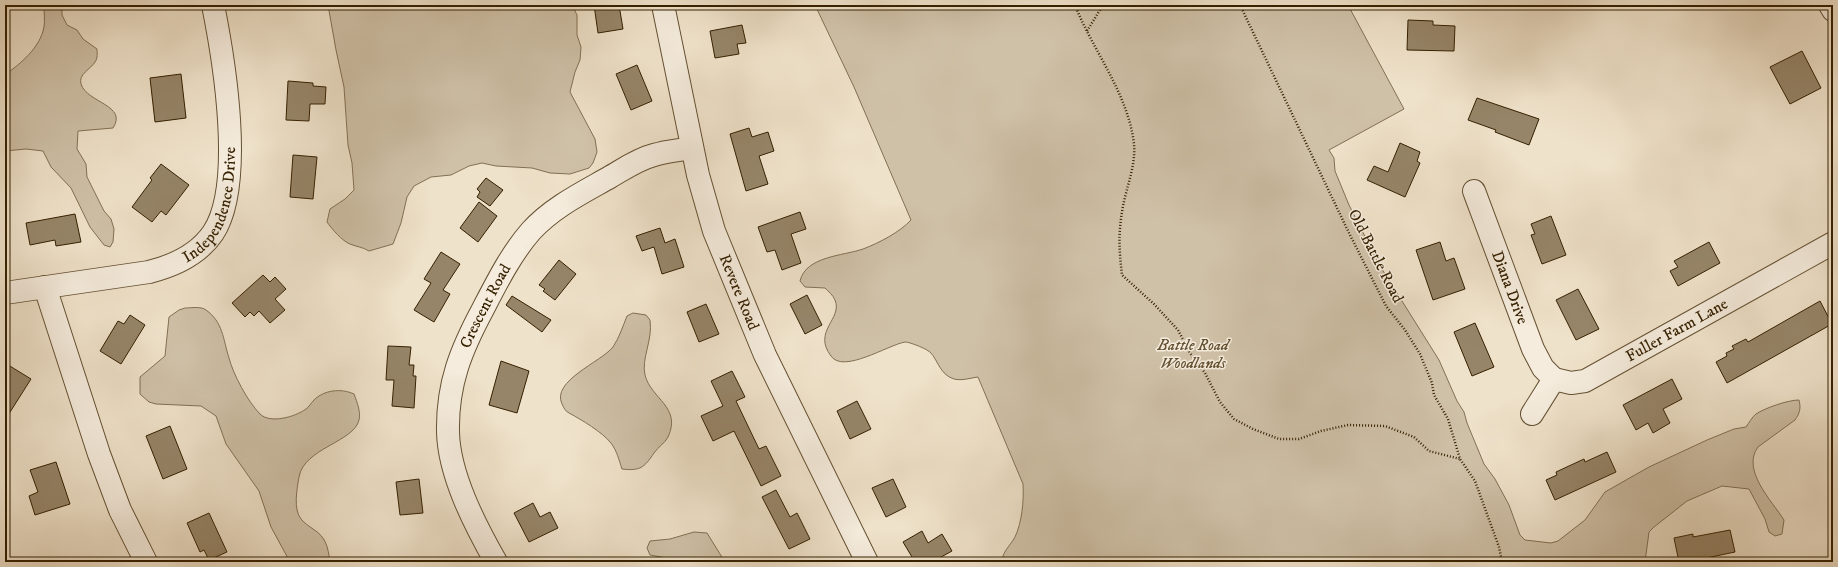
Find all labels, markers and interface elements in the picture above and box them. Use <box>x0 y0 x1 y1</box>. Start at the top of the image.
street label: Independence Drive <box>179 147 240 267</box>
street label: Old Battle Road <box>1344 206 1408 306</box>
street label: Diana Drive <box>1487 248 1533 327</box>
street label: Revere Road <box>715 251 764 333</box>
street label: Crescent Road <box>455 260 515 351</box>
street label: Fuller Farm Lane <box>1622 293 1732 366</box>
park label: Battle Road Woodlands <box>1157 335 1231 373</box>

